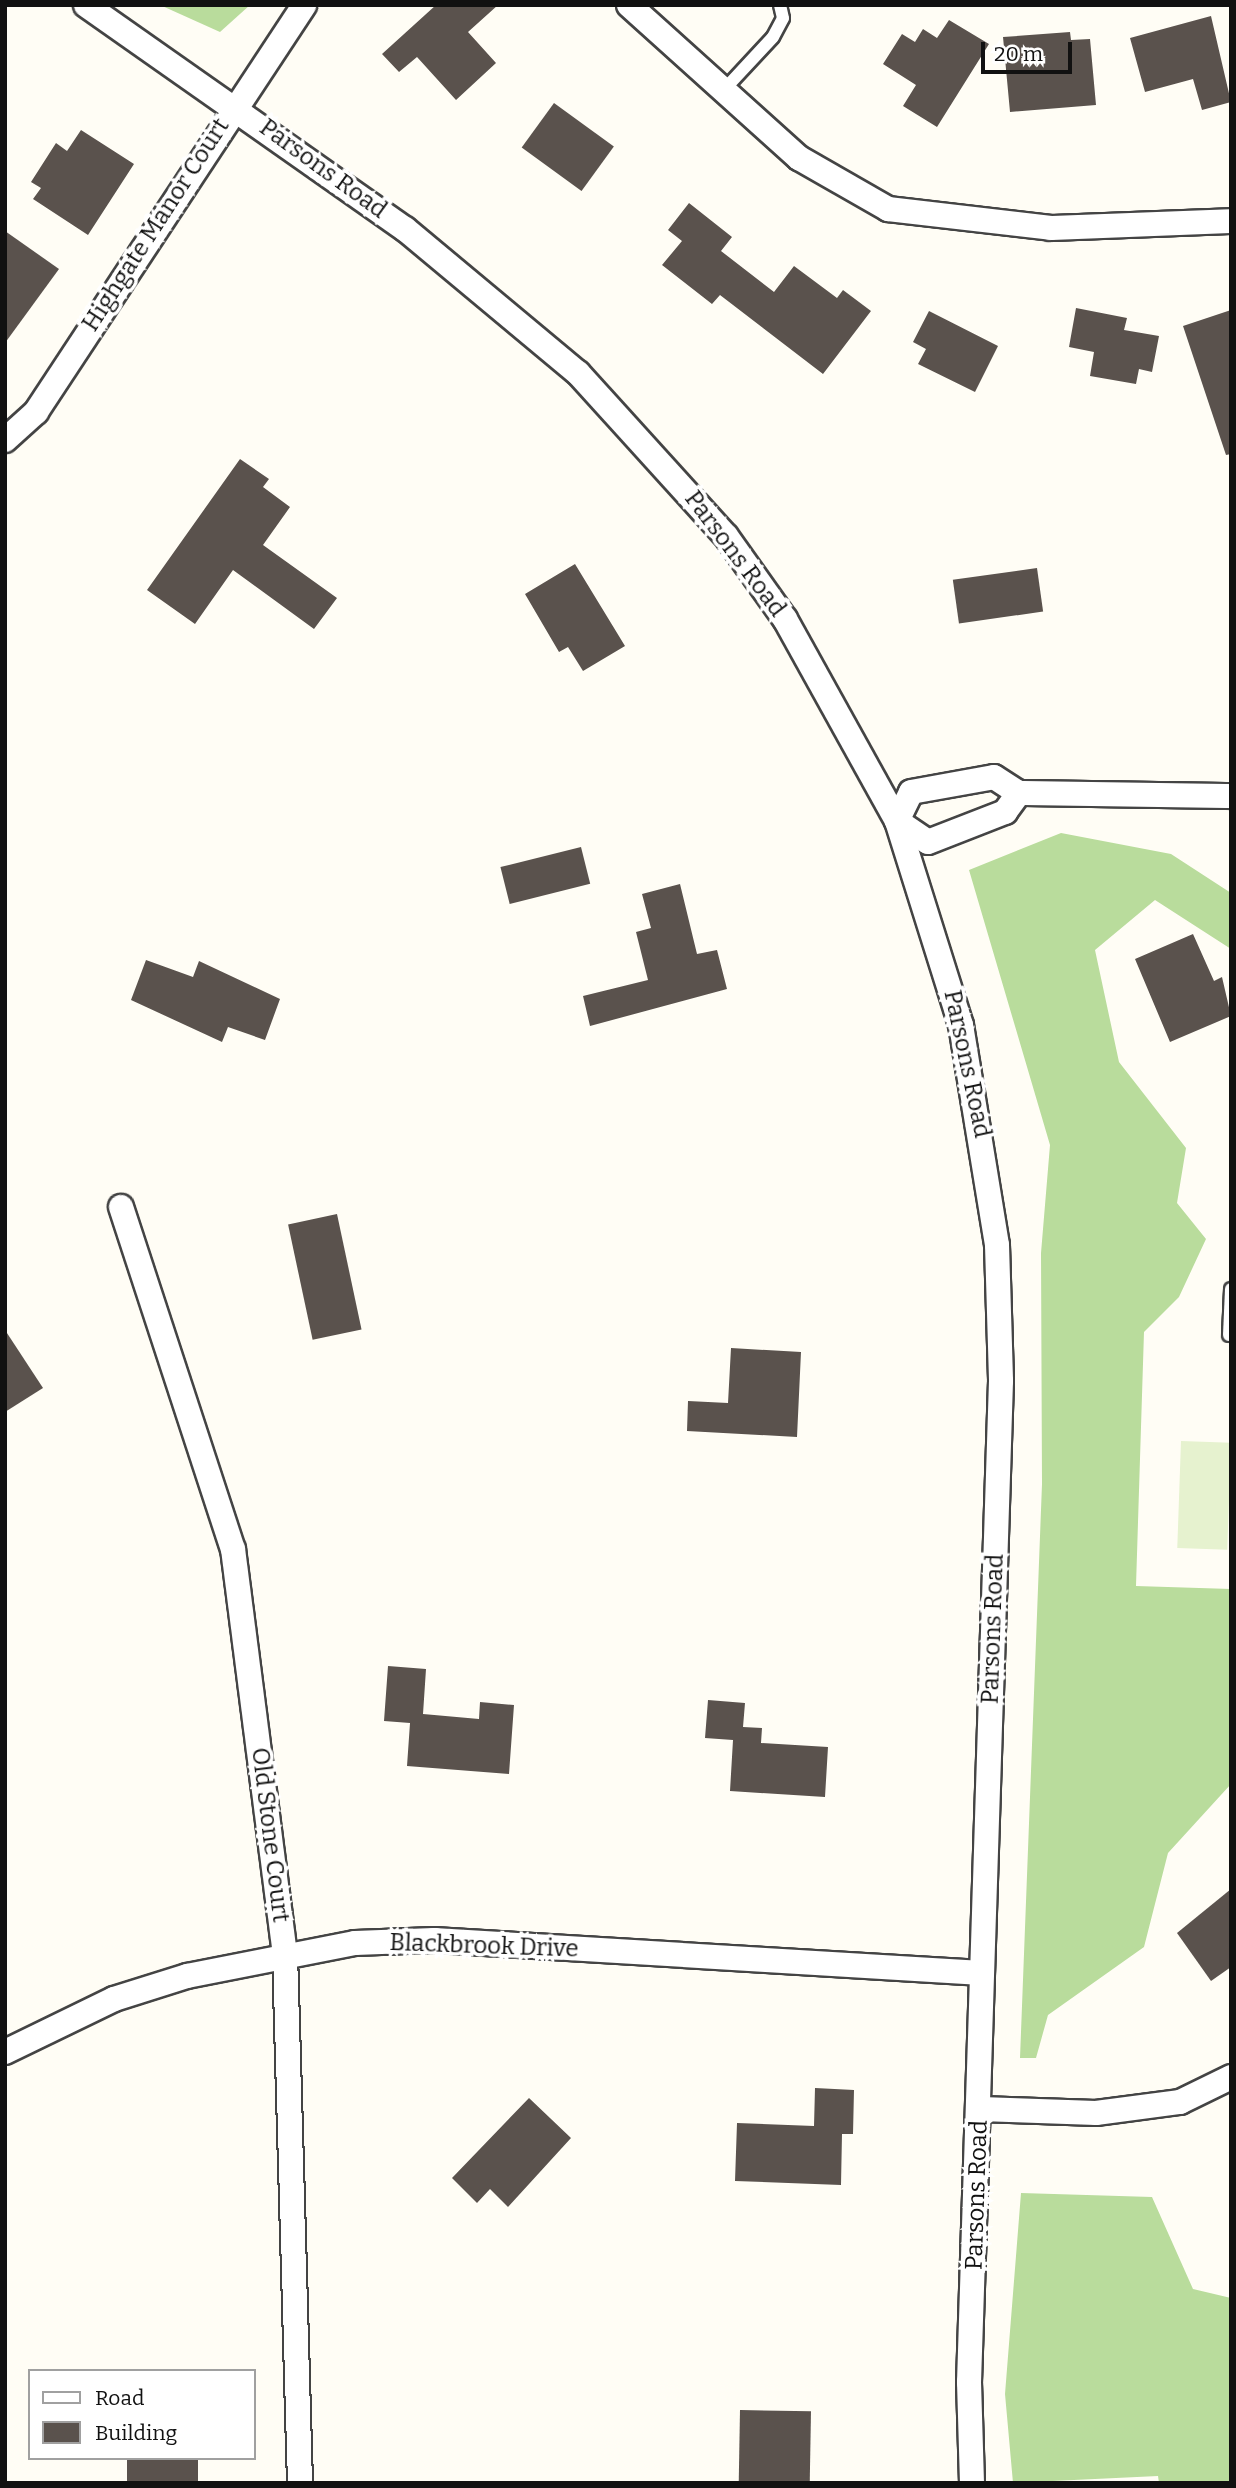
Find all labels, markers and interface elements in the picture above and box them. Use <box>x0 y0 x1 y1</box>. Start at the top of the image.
scale bar <box>984 28 1075 72</box>
text: 20 m <box>994 41 1043 67</box>
street label: Highgate Manor Court <box>76 113 236 337</box>
street label: Parsons Road <box>254 113 392 225</box>
street label: Parsons Road <box>678 485 792 623</box>
street label: Parsons Road <box>937 988 997 1140</box>
street label: Parsons Road <box>976 1553 1010 1705</box>
street label: Old Stone Court <box>245 1746 295 1924</box>
street label: Blackbrook Drive <box>389 1928 579 1964</box>
street label: Parsons Road <box>960 2119 994 2271</box>
legend <box>28 2369 256 2460</box>
text: Road <box>95 2385 144 2411</box>
text: Building <box>95 2420 177 2446</box>

